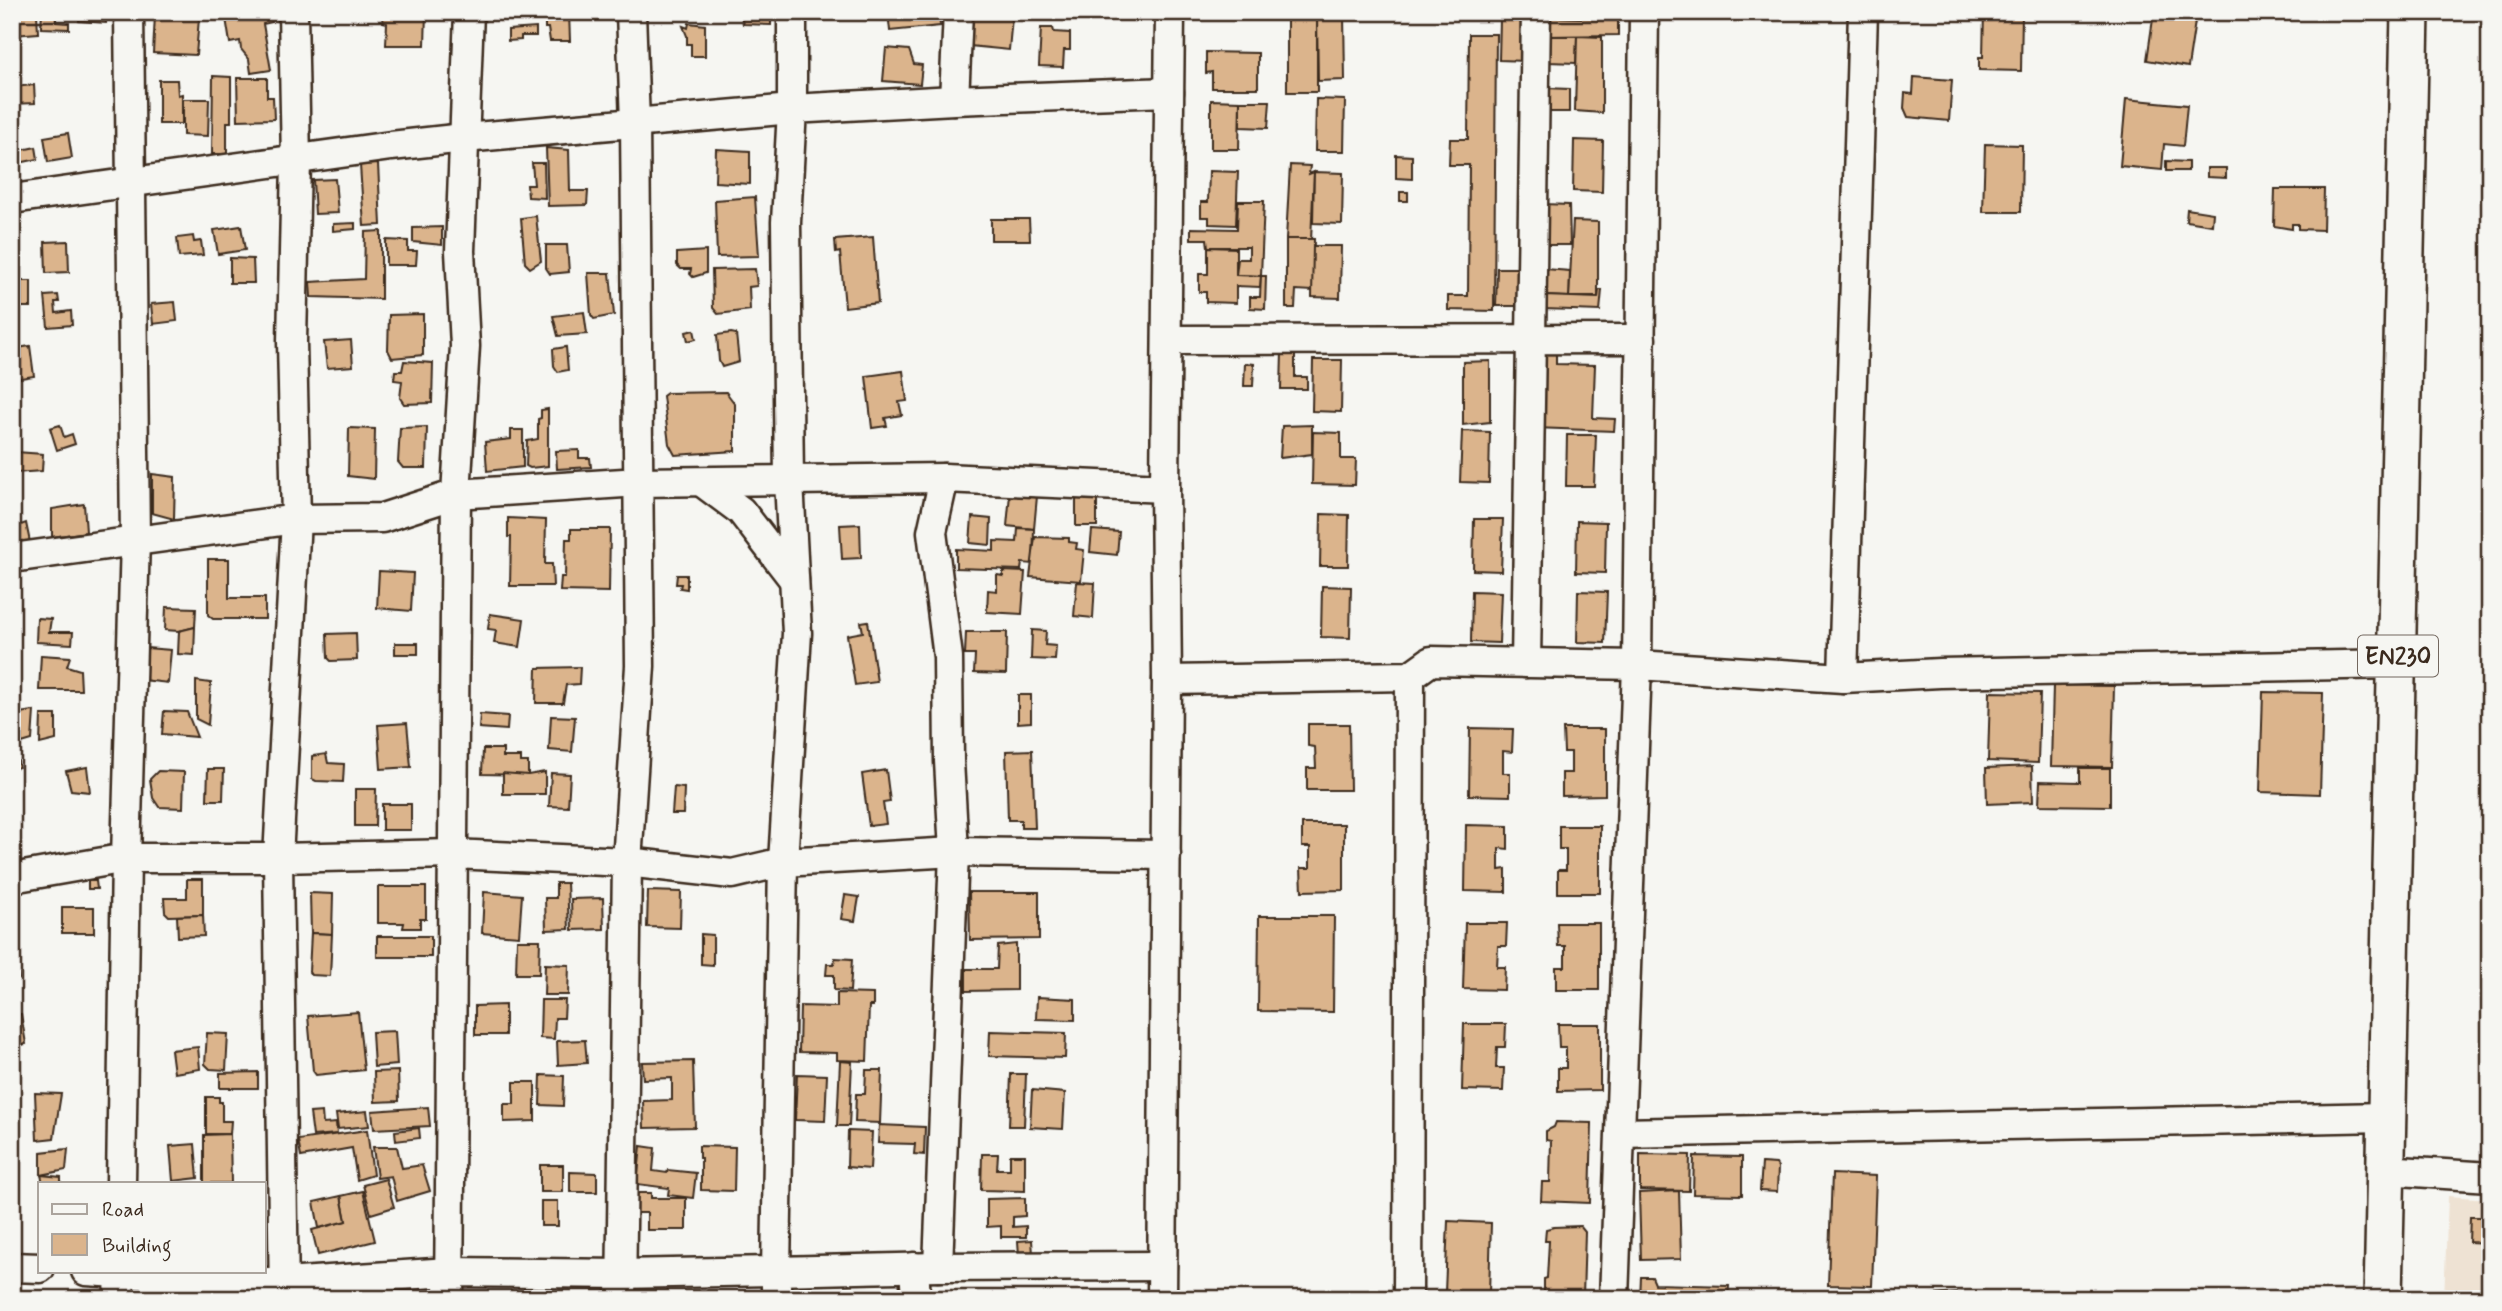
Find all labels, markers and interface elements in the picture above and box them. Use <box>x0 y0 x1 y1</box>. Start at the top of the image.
road number: EN230 <box>2358 636 2438 676</box>
legend <box>38 1182 266 1272</box>
text: Road <box>102 1196 144 1224</box>
text: Building <box>102 1232 172 1262</box>

